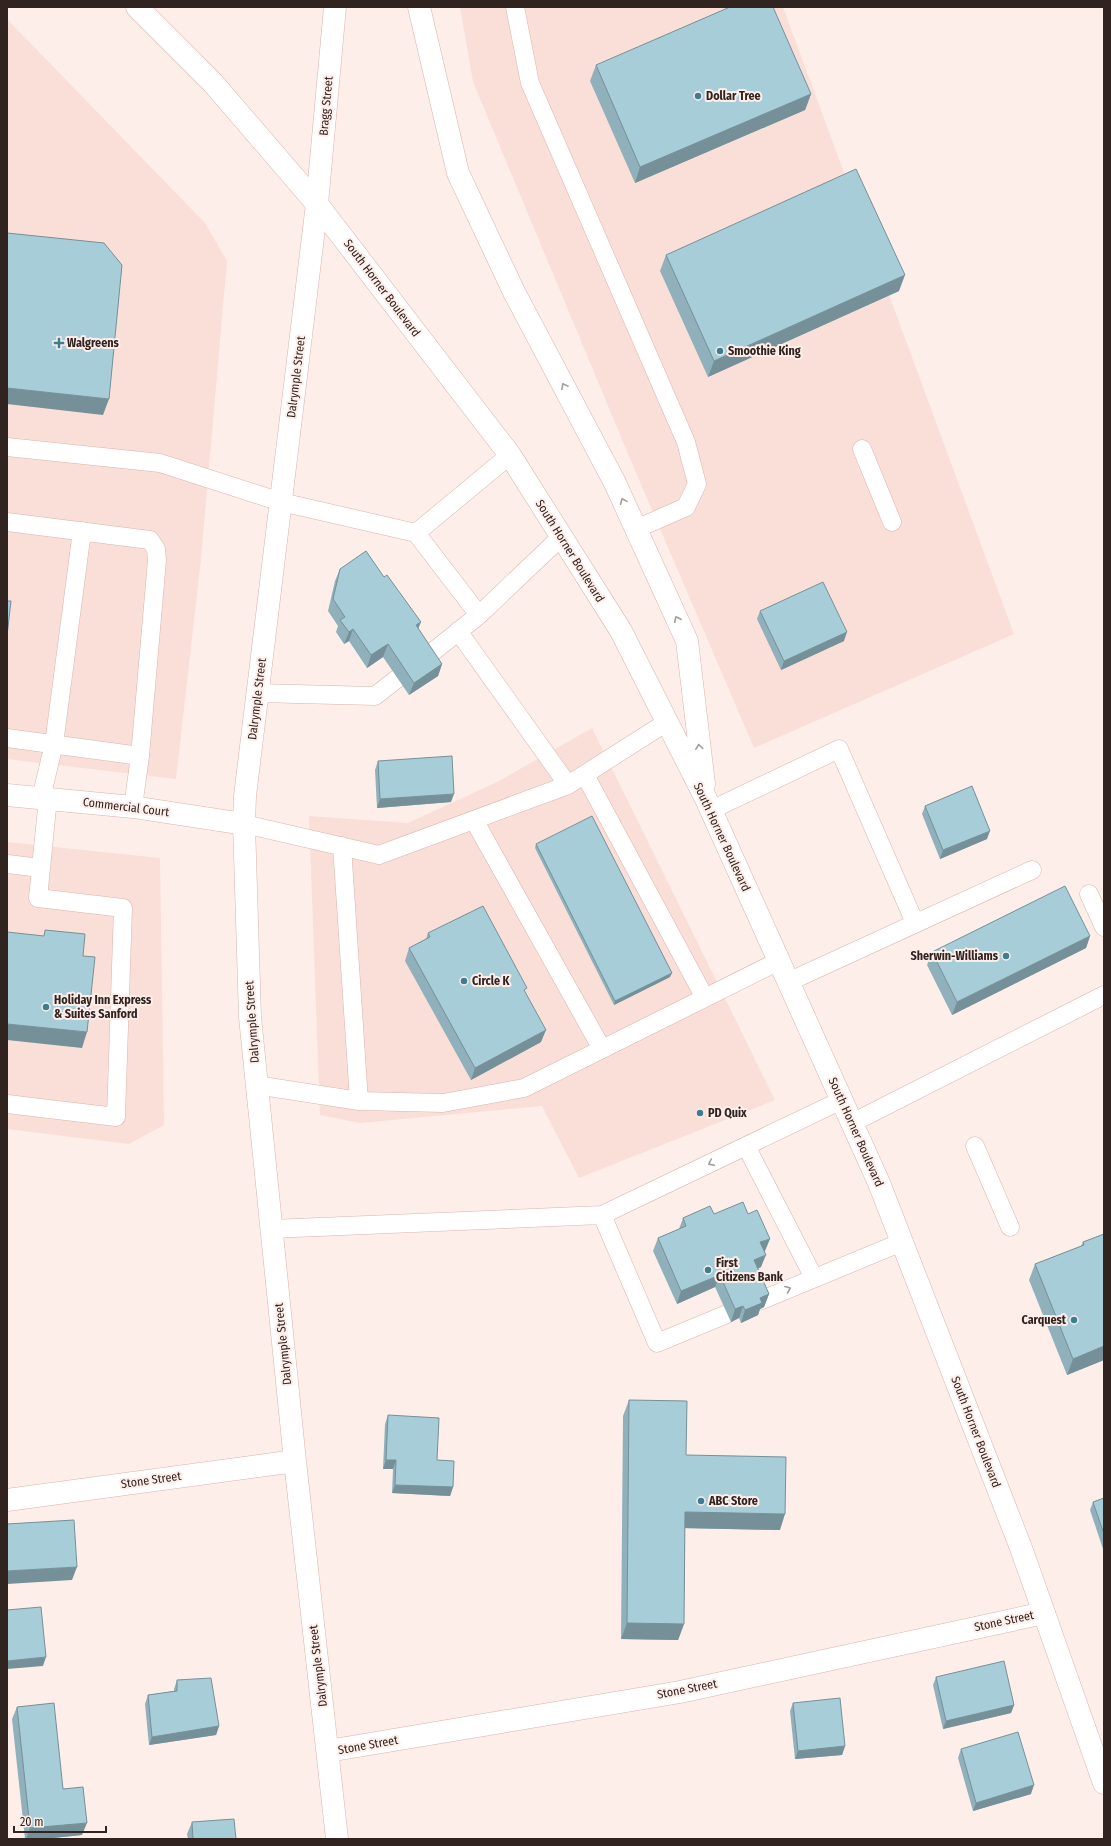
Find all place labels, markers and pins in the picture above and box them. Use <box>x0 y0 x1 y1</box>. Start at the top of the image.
place label: Dollar Tree <box>706 89 761 103</box>
marker: Dollar Tree <box>693 91 703 101</box>
place label: Walgreens <box>67 336 120 350</box>
marker: Walgreens <box>54 338 64 348</box>
place label: Smoothie King <box>728 344 801 358</box>
marker: Smoothie King <box>715 346 725 356</box>
place label: Sherwin-Williams <box>910 949 999 963</box>
marker: Sherwin-Williams <box>1001 951 1011 961</box>
place label: Circle K <box>472 974 510 988</box>
marker: Circle K <box>459 976 469 986</box>
place label: Holiday Inn Express & Suites Sanford <box>54 993 152 1021</box>
marker: Holiday Inn Express & Suites Sanford <box>41 1002 51 1012</box>
place label: PD Quix <box>708 1106 747 1120</box>
marker: PD Quix <box>695 1108 705 1118</box>
place label: First Citizens Bank <box>716 1256 784 1284</box>
marker: First Citizens Bank <box>703 1265 713 1275</box>
place label: Carquest <box>1021 1313 1067 1327</box>
marker: Carquest <box>1069 1315 1079 1325</box>
place label: ABC Store <box>708 1494 758 1508</box>
marker: ABC Store <box>696 1496 706 1506</box>

